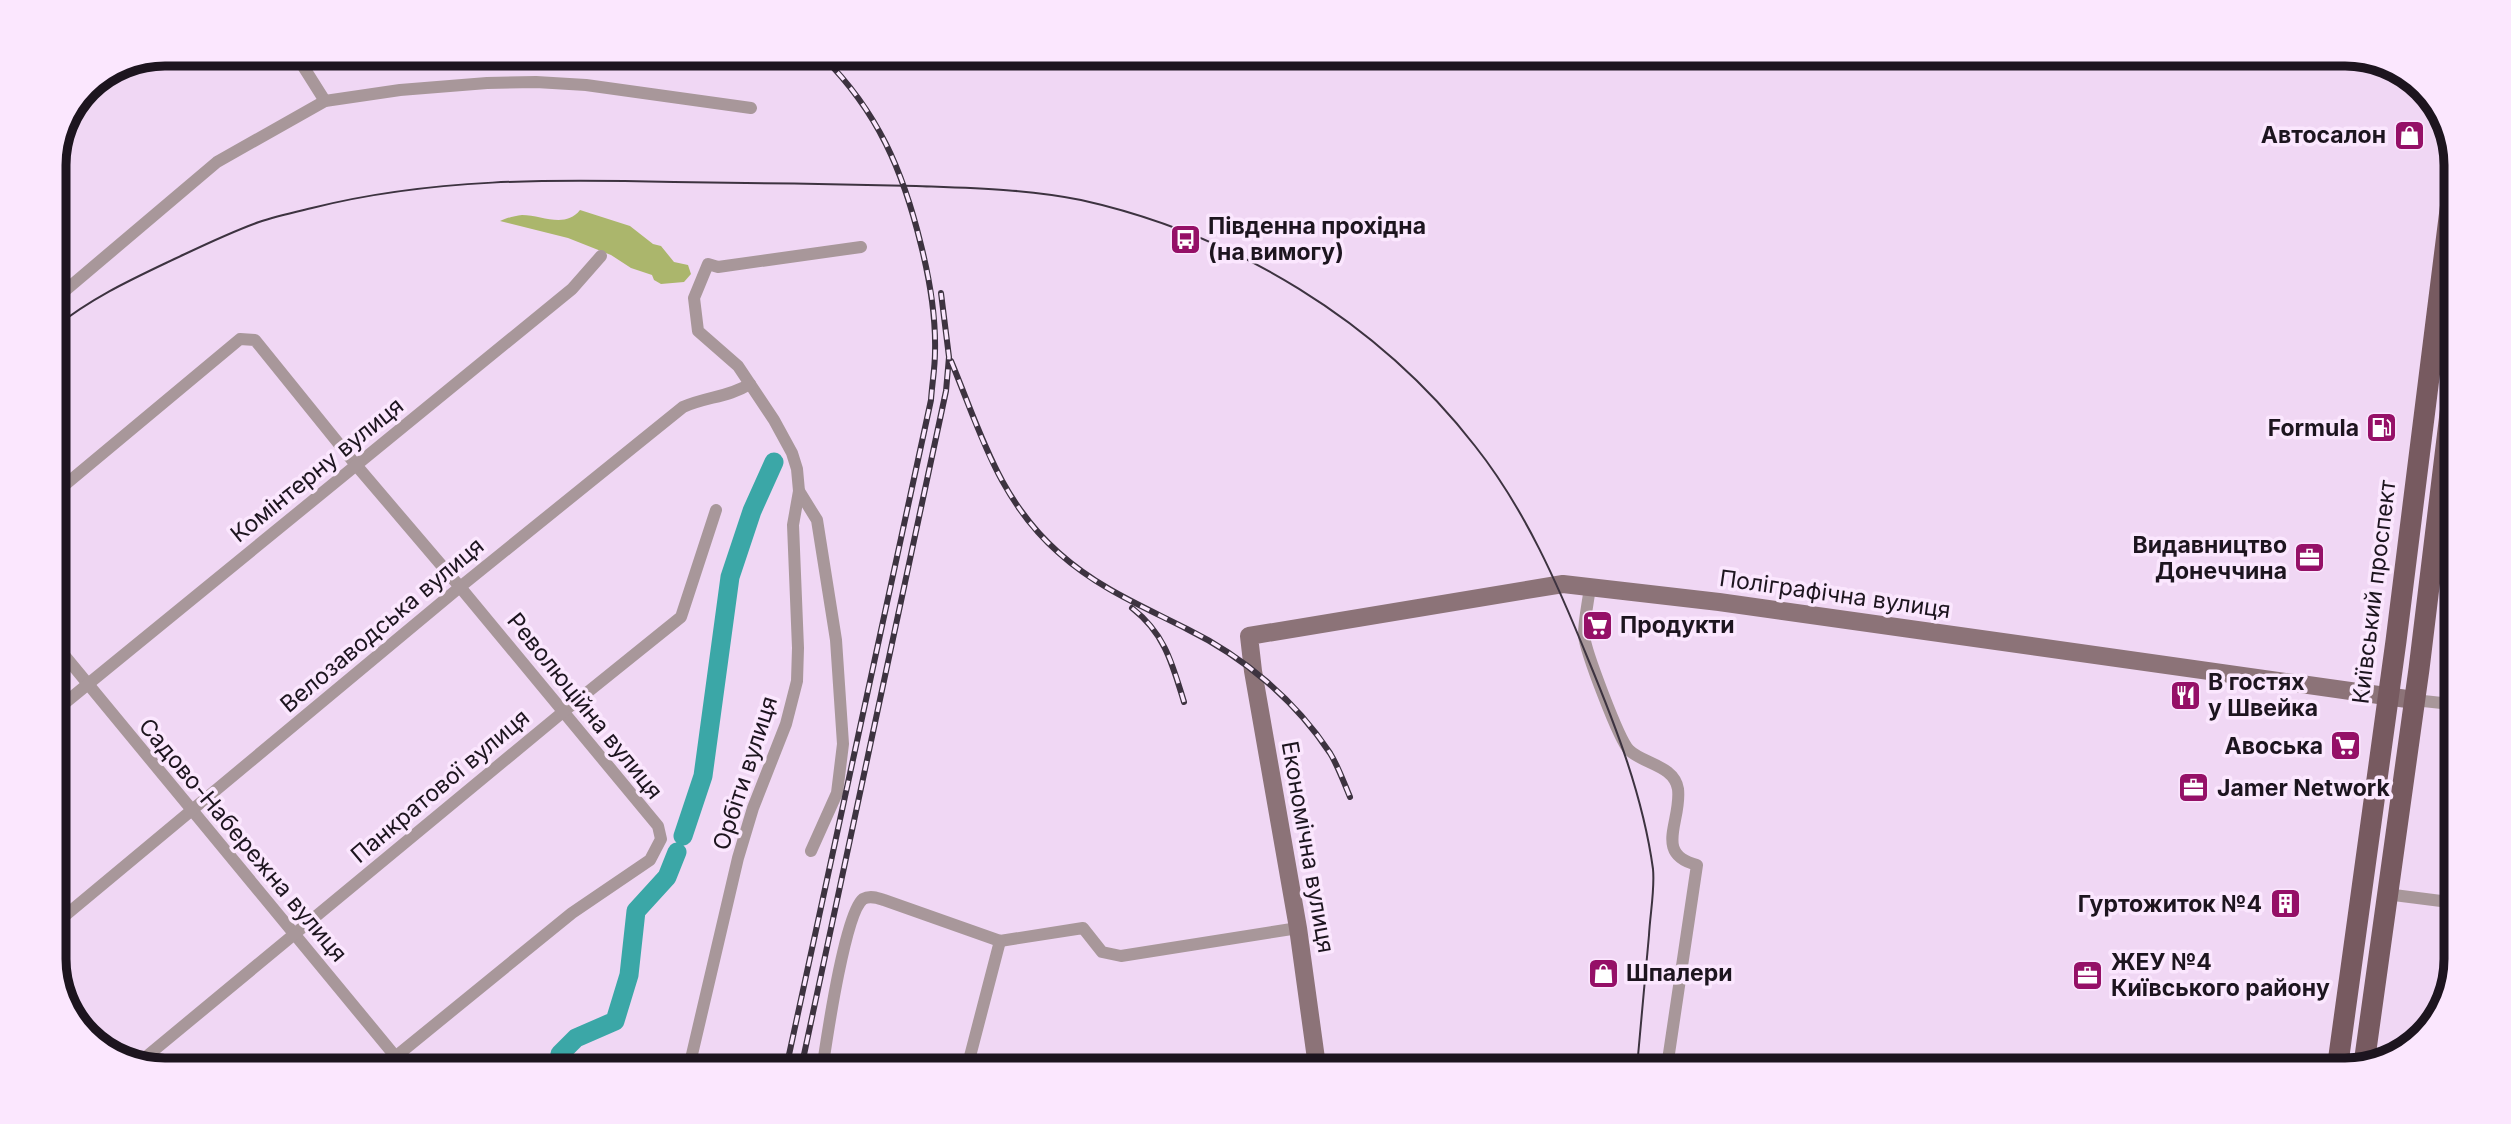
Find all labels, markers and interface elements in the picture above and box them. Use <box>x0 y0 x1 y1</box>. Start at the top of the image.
shop icon: Автосалон <box>2392 118 2426 152</box>
place label: Автосалон <box>2261 121 2386 149</box>
place label: Південна прохідна (на вимогу) <box>1208 212 1426 266</box>
bus stop icon: Південна прохідна (на вимогу) <box>1168 222 1202 256</box>
street label: Комінтерну вулиця <box>225 392 409 548</box>
fuel station icon: Formula <box>2365 411 2399 445</box>
place label: Formula <box>2268 414 2359 442</box>
street label: Київський проспект <box>2346 478 2402 705</box>
place label: Видавництво Донеччина <box>2132 531 2287 585</box>
street label: Велозаводська вулиця <box>275 532 489 718</box>
office icon: Видавництво Донеччина <box>2293 541 2327 575</box>
street label: Поліграфічна вулиця <box>1718 564 1952 624</box>
street label: Революційна вулиця <box>501 607 669 805</box>
supermarket icon: Продукти <box>1580 608 1614 642</box>
place label: Продукти <box>1620 611 1735 639</box>
place label: В гостях у Швейка <box>2208 668 2318 722</box>
restaurant icon: В гостях у Швейка <box>2168 678 2202 712</box>
street label: Орбіти вулиця <box>707 692 783 854</box>
street label: Панкратової вулиця <box>345 703 535 869</box>
street label: Садово-Набережна вулиця <box>133 713 353 967</box>
supermarket icon: Авоська <box>2329 729 2363 763</box>
place label: Авоська <box>2225 732 2323 760</box>
street label: Економічна вулиця <box>1276 739 1340 955</box>
office icon: Jamer Network <box>2177 771 2211 805</box>
place label: Jamer Network <box>2217 774 2390 802</box>
building icon: Гуртожиток №4 <box>2268 887 2302 921</box>
place label: Гуртожиток №4 <box>2078 890 2262 918</box>
place label: ЖЕУ №4 Київського району <box>2111 948 2330 1002</box>
shop icon: Шпалери <box>1586 956 1620 990</box>
office icon: ЖЕУ №4 Київського району <box>2071 958 2105 992</box>
place label: Шпалери <box>1626 959 1733 987</box>

